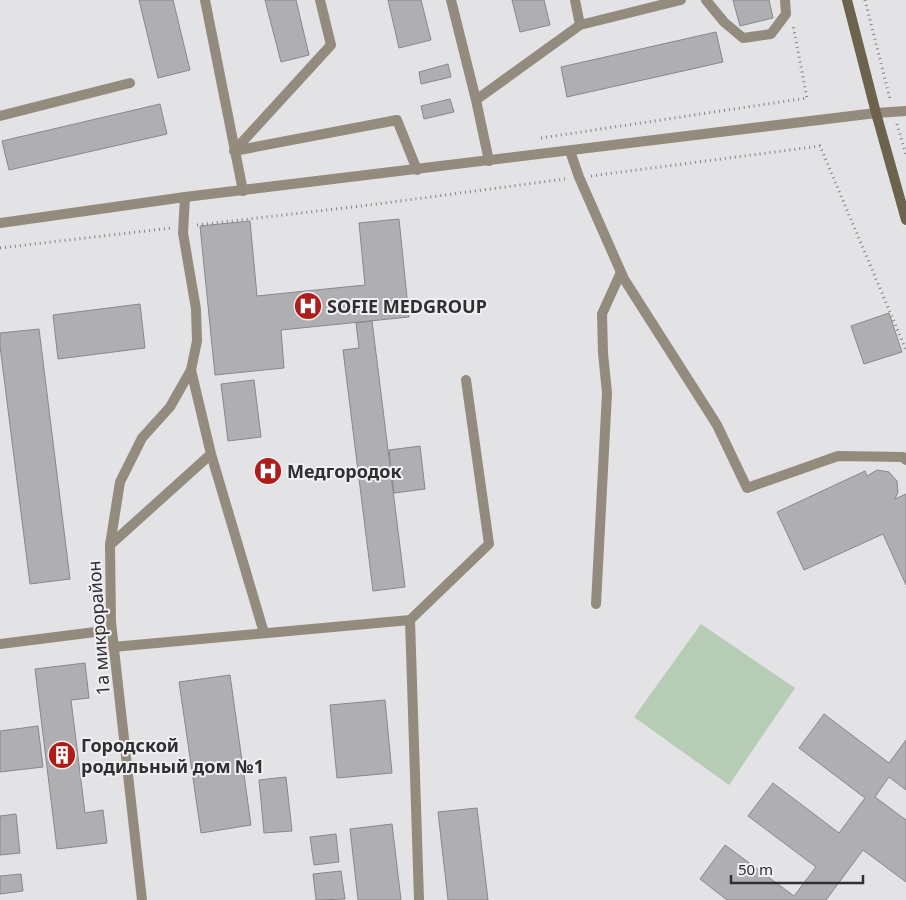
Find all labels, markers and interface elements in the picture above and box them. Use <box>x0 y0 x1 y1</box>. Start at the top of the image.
hospital icon: SOFIE MEDGROUP <box>293 291 323 321</box>
place label: SOFIE MEDGROUP <box>327 294 487 318</box>
hospital icon: Медгородок <box>253 456 283 486</box>
place label: Медгородок <box>287 459 401 483</box>
street label: 1а микрорайон <box>81 560 115 696</box>
place label: Городской родильный дом №1 <box>81 733 264 778</box>
building icon: Городской родильный дом №1 <box>47 740 77 770</box>
scale bar <box>731 852 864 884</box>
text: 50 m <box>738 859 773 879</box>

